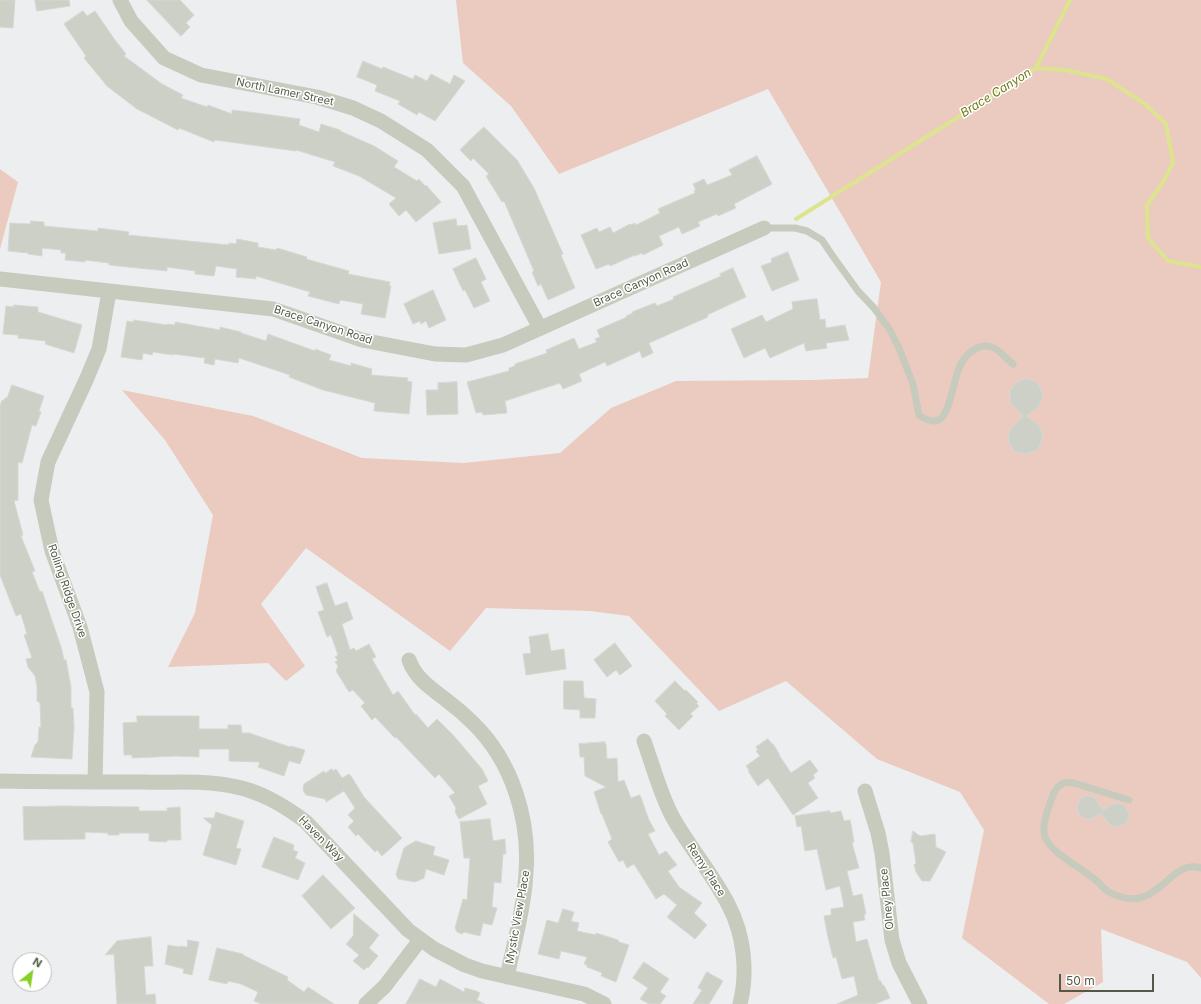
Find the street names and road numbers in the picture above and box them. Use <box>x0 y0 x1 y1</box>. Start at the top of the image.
street label: North Lamer Street <box>235 75 335 109</box>
street label: Brace Canyon Road <box>591 256 691 310</box>
street label: Brace Canyon Road <box>272 303 374 347</box>
street label: Rolling Ridge Drive <box>45 543 89 639</box>
street label: Haven Way <box>296 814 346 864</box>
street label: Remy Place <box>684 841 728 899</box>
street label: Olney Place <box>877 868 897 930</box>
street label: Mystic View Place <box>503 869 533 965</box>

